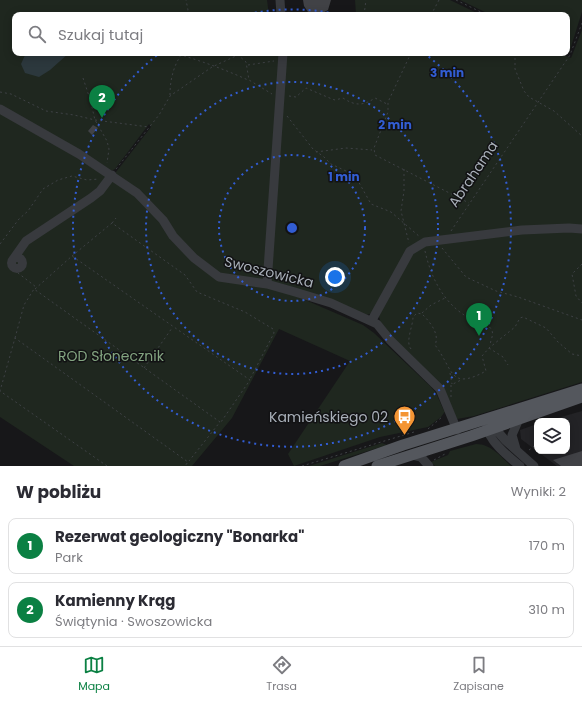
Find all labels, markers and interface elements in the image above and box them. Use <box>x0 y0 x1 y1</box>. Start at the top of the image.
search box <box>12 12 570 56</box>
icon: search <box>26 23 48 45</box>
text: Szukaj tutaj <box>58 24 143 45</box>
text: 3 min <box>430 64 464 81</box>
pin: 2 <box>89 85 115 118</box>
text: 2 min <box>378 116 412 133</box>
street label: Abrahama <box>443 137 503 211</box>
text: 1 min <box>328 168 360 185</box>
centre of rings <box>285 221 299 235</box>
street label: Swoszowicka <box>222 251 316 293</box>
your location <box>325 267 345 287</box>
pin: 1 <box>466 303 492 336</box>
park label: ROD Słonecznik <box>58 346 165 366</box>
bus stop icon: Kamieńskiego 02 <box>391 404 417 437</box>
place label: Kamieńskiego 02 <box>269 407 388 427</box>
map controls <box>534 418 570 454</box>
button: layers <box>534 418 570 454</box>
text: W pobliżu <box>16 480 101 504</box>
text: Wyniki: 2 <box>511 482 566 501</box>
text: Rezerwat geologiczny "Bonarka" <box>55 526 304 547</box>
text: 1 <box>28 536 32 555</box>
text: 170 m <box>529 536 565 555</box>
text: Park <box>55 548 83 567</box>
text: Kamienny Krąg <box>55 590 175 611</box>
text: 2 <box>26 600 34 619</box>
text: 310 m <box>528 600 565 619</box>
text: Świątynia · Swoszowicka <box>55 612 212 631</box>
tab: Mapa <box>78 654 110 695</box>
tab: Trasa <box>266 654 297 695</box>
tab: Zapisane <box>453 654 504 695</box>

